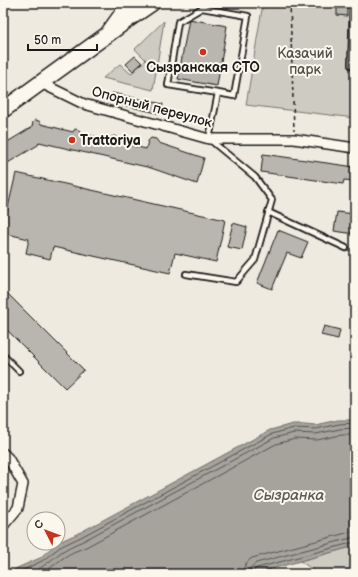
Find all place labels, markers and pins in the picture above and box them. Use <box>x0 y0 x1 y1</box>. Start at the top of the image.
marker: Сызранская СТО <box>198 47 208 57</box>
place label: Сызранская СТО <box>146 59 260 76</box>
place label: Trattoriya <box>80 132 141 149</box>
marker: Trattoriya <box>67 135 77 145</box>

